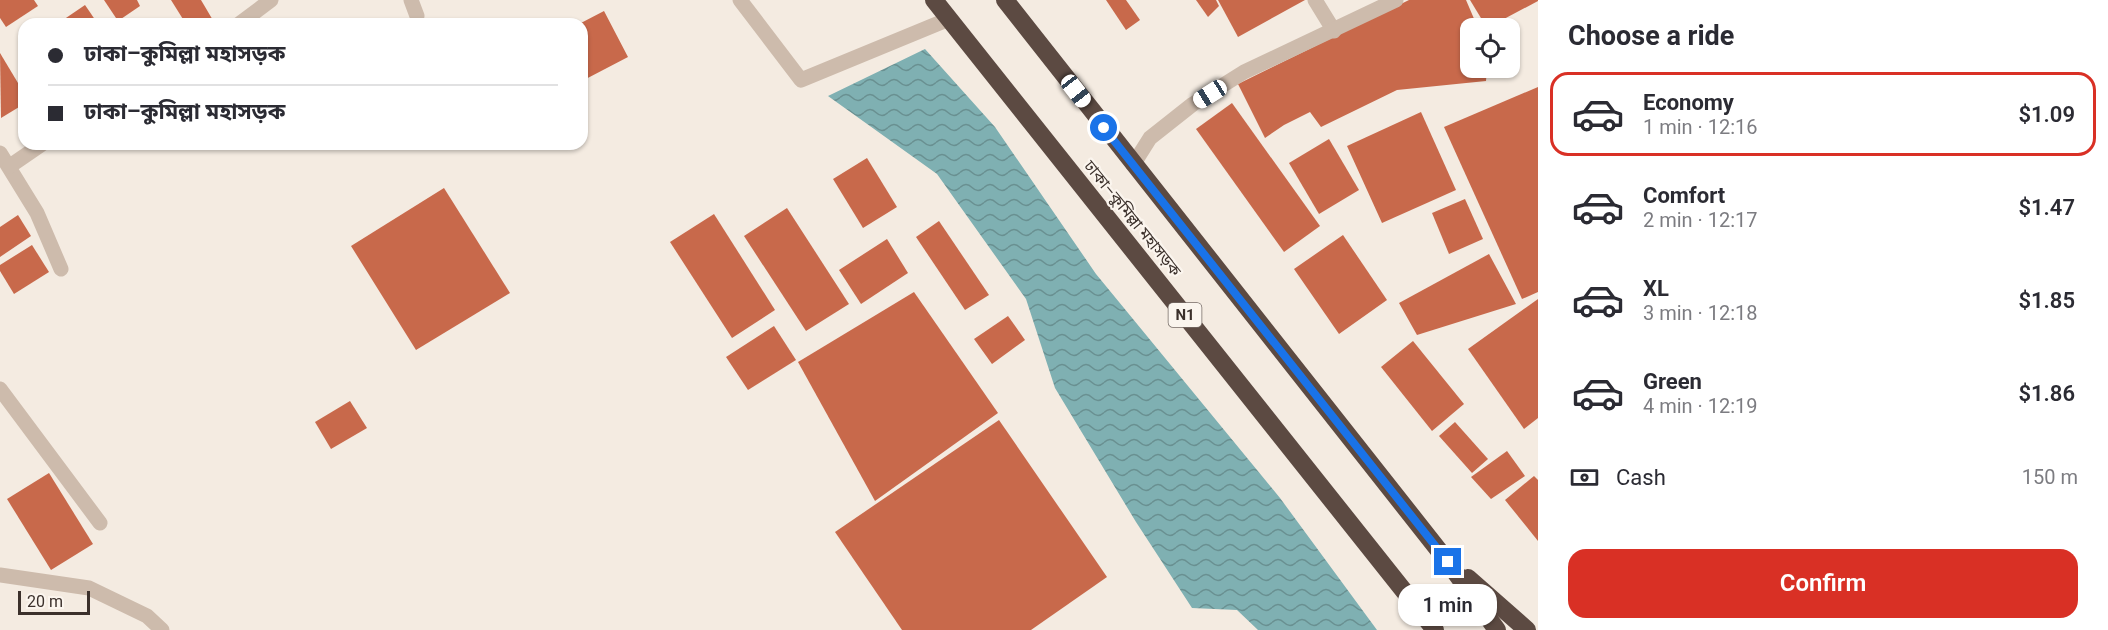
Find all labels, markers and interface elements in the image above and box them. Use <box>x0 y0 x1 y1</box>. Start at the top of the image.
map controls <box>1460 18 1520 78</box>
button: locate <box>1460 18 1520 78</box>
text: Choose a ride <box>1568 20 1734 52</box>
text: ঢাকা–কুমিল্লা মহাসড়ক <box>84 41 285 66</box>
car <box>1058 71 1094 111</box>
car <box>1190 77 1230 111</box>
icon: car <box>1571 87 1625 141</box>
text: Economy <box>1643 90 1734 115</box>
text: ঢাকা–কুমিল্লা মহাসড়ক <box>84 99 285 124</box>
text: $1.09 <box>2018 102 2075 127</box>
route start <box>1090 114 1117 141</box>
text: 1 min · 12:16 <box>1643 115 1758 139</box>
street label: ঢাকা–কুমিল্লা মহাসড়ক <box>1079 156 1186 281</box>
icon: car <box>1571 180 1625 234</box>
text: Comfort <box>1643 183 1725 208</box>
text: $1.47 <box>2018 195 2075 220</box>
text: 2 min · 12:17 <box>1643 208 1758 232</box>
icon: car <box>1571 273 1625 327</box>
text: XL <box>1643 276 1669 301</box>
text: $1.85 <box>2018 288 2075 313</box>
text: 3 min · 12:18 <box>1643 301 1758 325</box>
road number: N1 <box>1168 303 1202 327</box>
icon: car <box>1571 366 1625 420</box>
text: Green <box>1643 369 1702 394</box>
text: $1.86 <box>2018 381 2075 406</box>
text: 4 min · 12:19 <box>1643 394 1758 418</box>
icon: cash <box>1568 461 1601 494</box>
text: Cash <box>1616 465 1666 490</box>
text: 150 m <box>2022 465 2078 489</box>
route end <box>1434 548 1461 575</box>
button: Confirm <box>1568 549 2078 618</box>
callout: 1 min <box>1398 583 1498 625</box>
scale bar <box>18 588 90 616</box>
text: 20 m <box>27 592 63 611</box>
text: 1 min <box>1422 593 1473 617</box>

